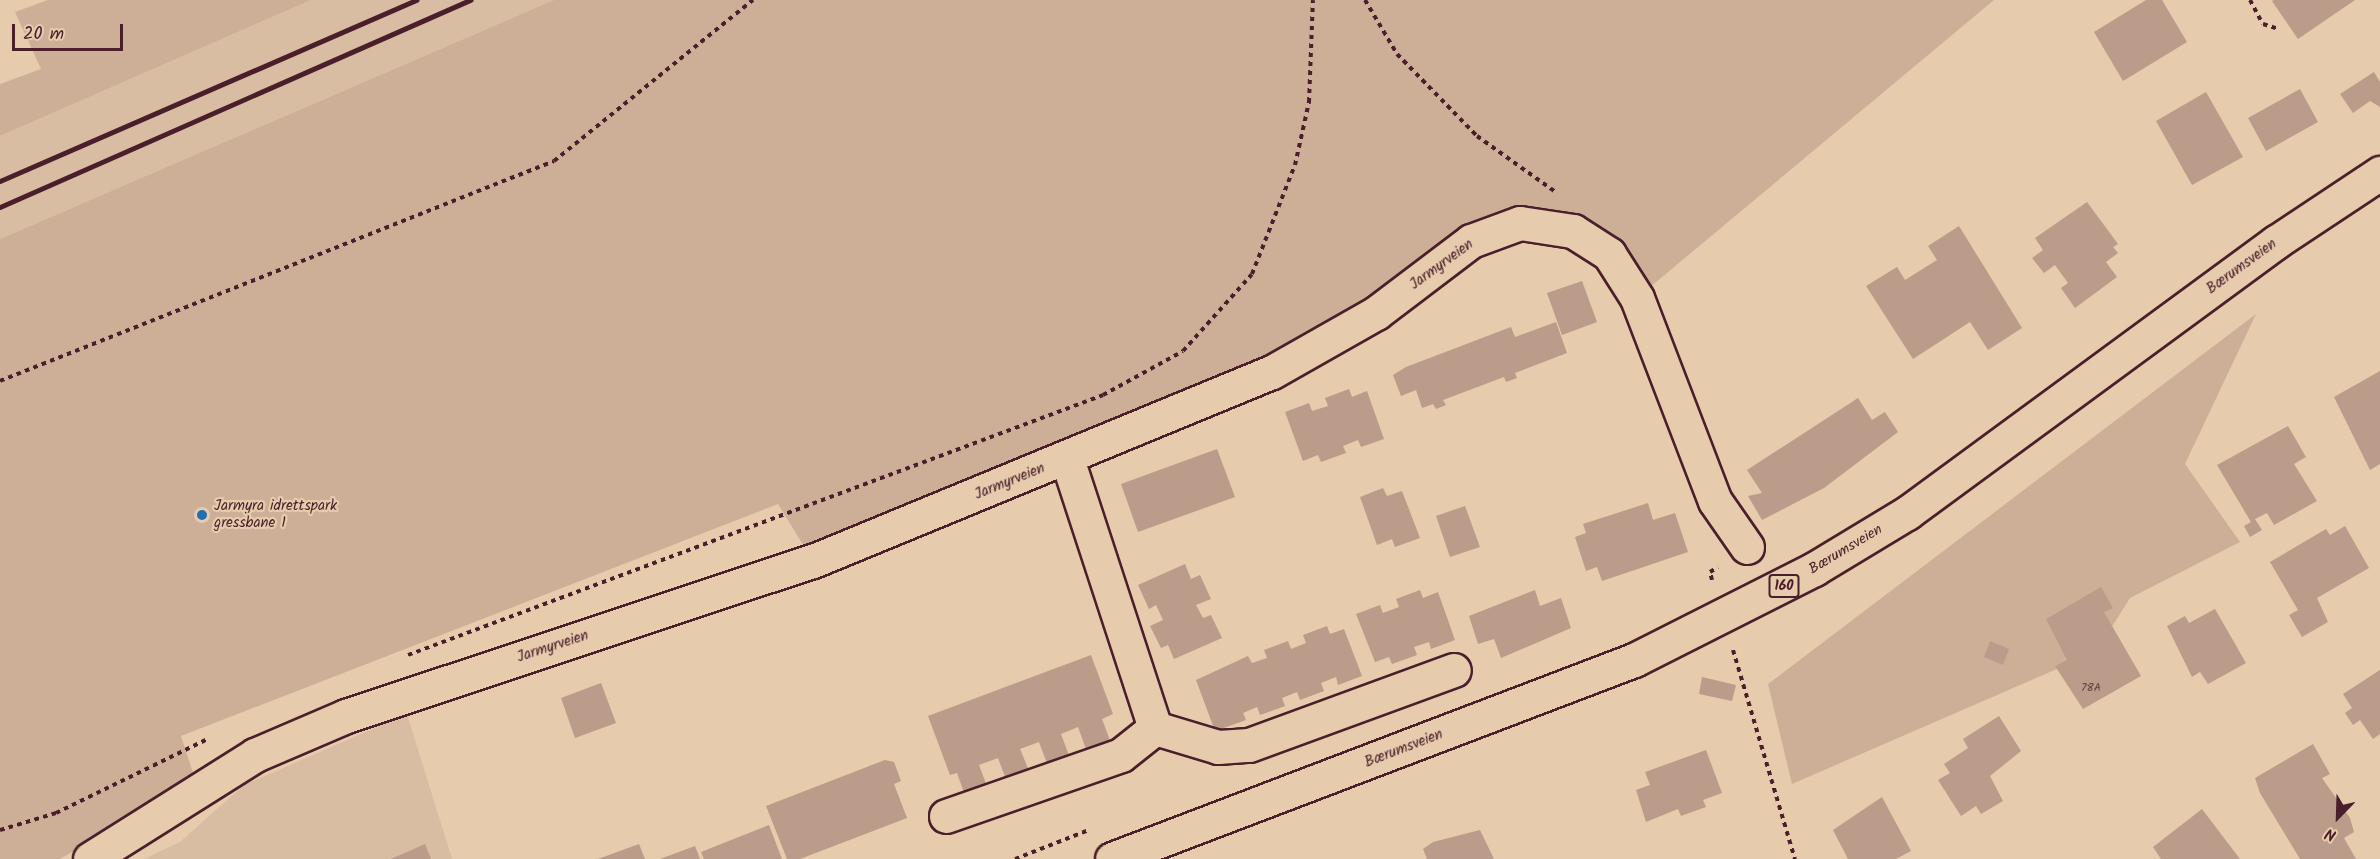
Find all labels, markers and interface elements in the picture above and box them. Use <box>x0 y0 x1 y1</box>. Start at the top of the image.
scale bar <box>15 12 126 50</box>
text: 20 m <box>23 20 64 49</box>
street label: Bærumsveien <box>2203 235 2281 299</box>
street label: Jarmyrveien <box>1407 236 1477 294</box>
street label: Jarmyrveien <box>972 460 1048 504</box>
place label: Jarmyra idrettspark gressbane 1 <box>214 497 337 532</box>
marker: Jarmyra idrettspark gressbane 1 <box>195 508 209 522</box>
street label: Bærumsveien <box>1806 521 1886 579</box>
road number: 160 <box>1768 575 1800 597</box>
street label: Jarmyrveien <box>515 627 591 667</box>
house number: 78A <box>2081 681 2101 695</box>
street label: Bærumsveien <box>1362 726 1446 772</box>
north arrow <box>2308 787 2368 847</box>
text: N <box>2321 821 2340 848</box>

